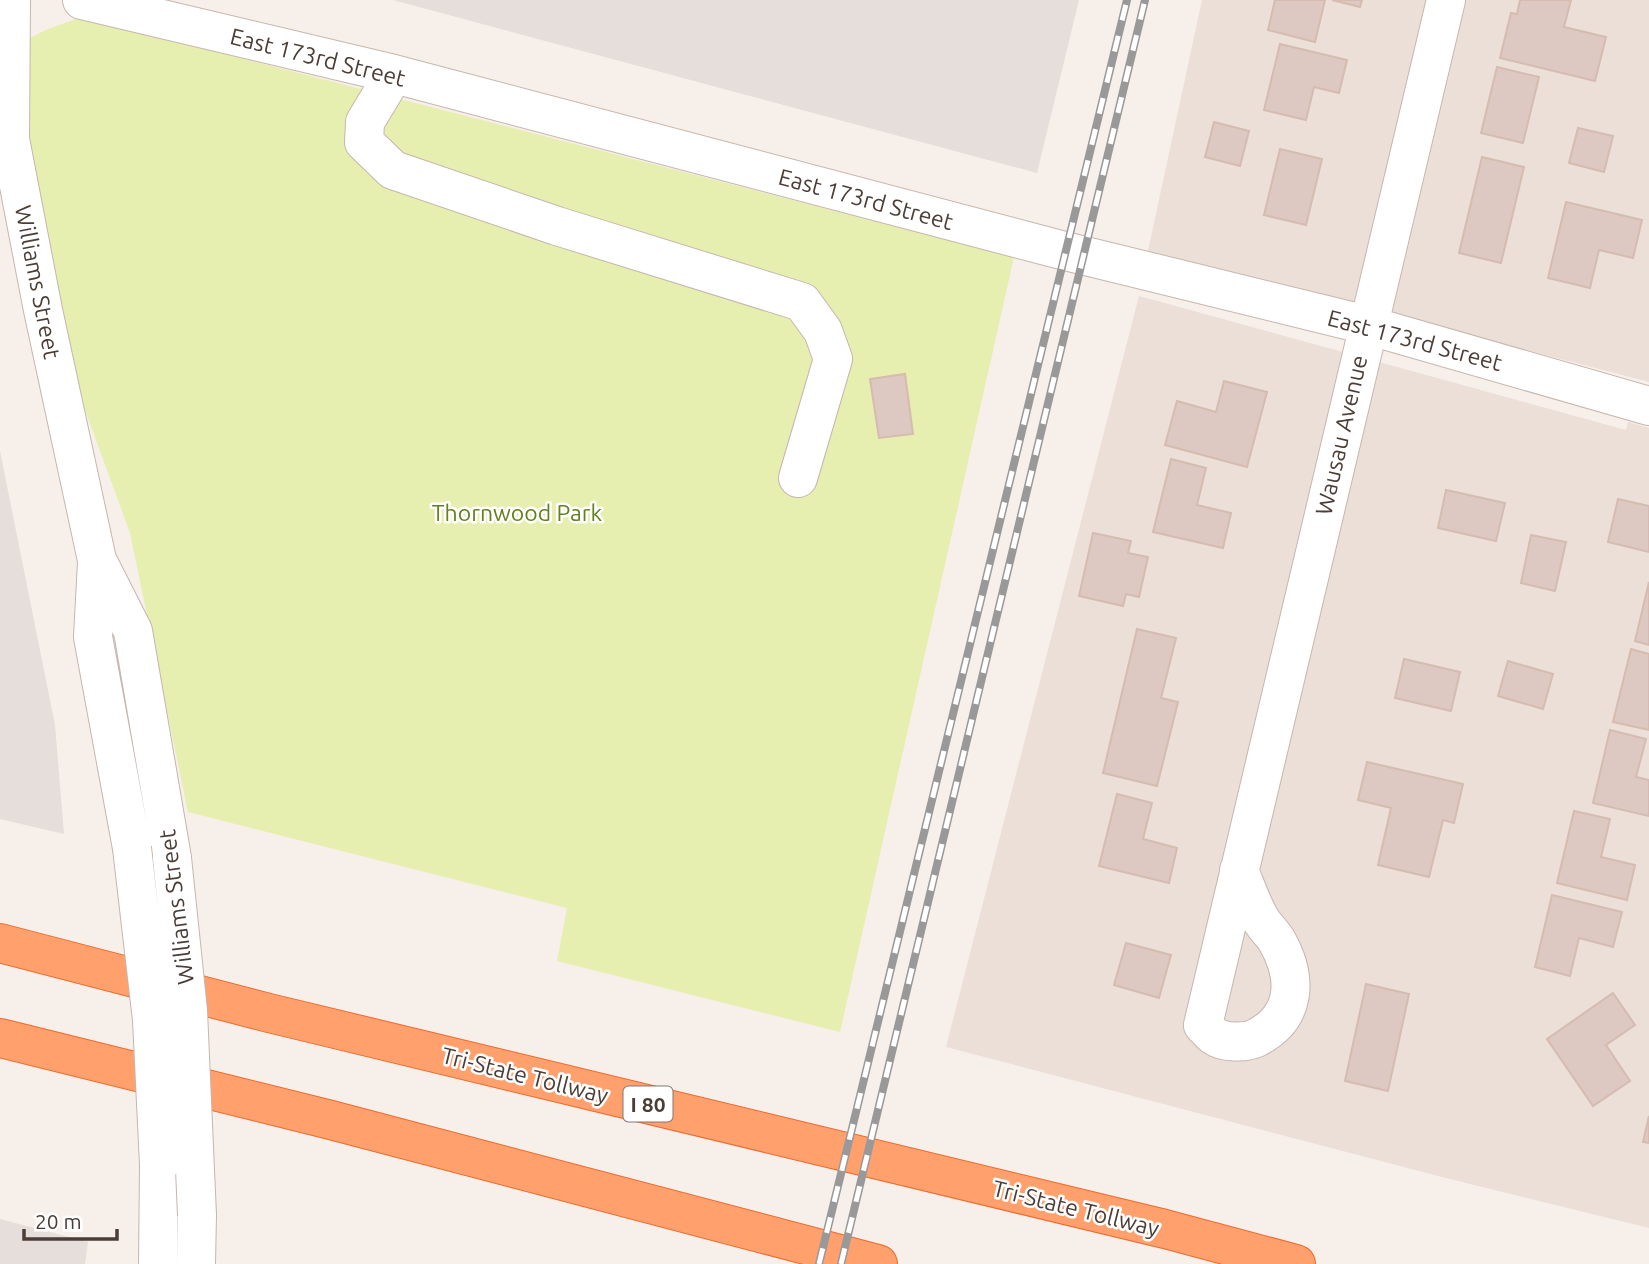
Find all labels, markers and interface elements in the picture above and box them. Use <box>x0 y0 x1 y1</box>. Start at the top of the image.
street label: East 173rd Street <box>228 23 408 91</box>
street label: East 173rd Street <box>776 164 956 234</box>
street label: Williams Street <box>11 203 65 361</box>
street label: East 173rd Street <box>1325 305 1505 375</box>
street label: Wausau Avenue <box>1310 353 1372 517</box>
park label: Thornwood Park <box>432 500 603 525</box>
street label: Williams Street <box>154 828 198 986</box>
street label: Tri-State Tollway <box>439 1042 611 1108</box>
road number: I 80 <box>624 1086 672 1122</box>
street label: Tri-State Tollway <box>990 1175 1162 1241</box>
scale bar <box>24 1198 117 1242</box>
text: 20 m <box>35 1209 82 1233</box>

